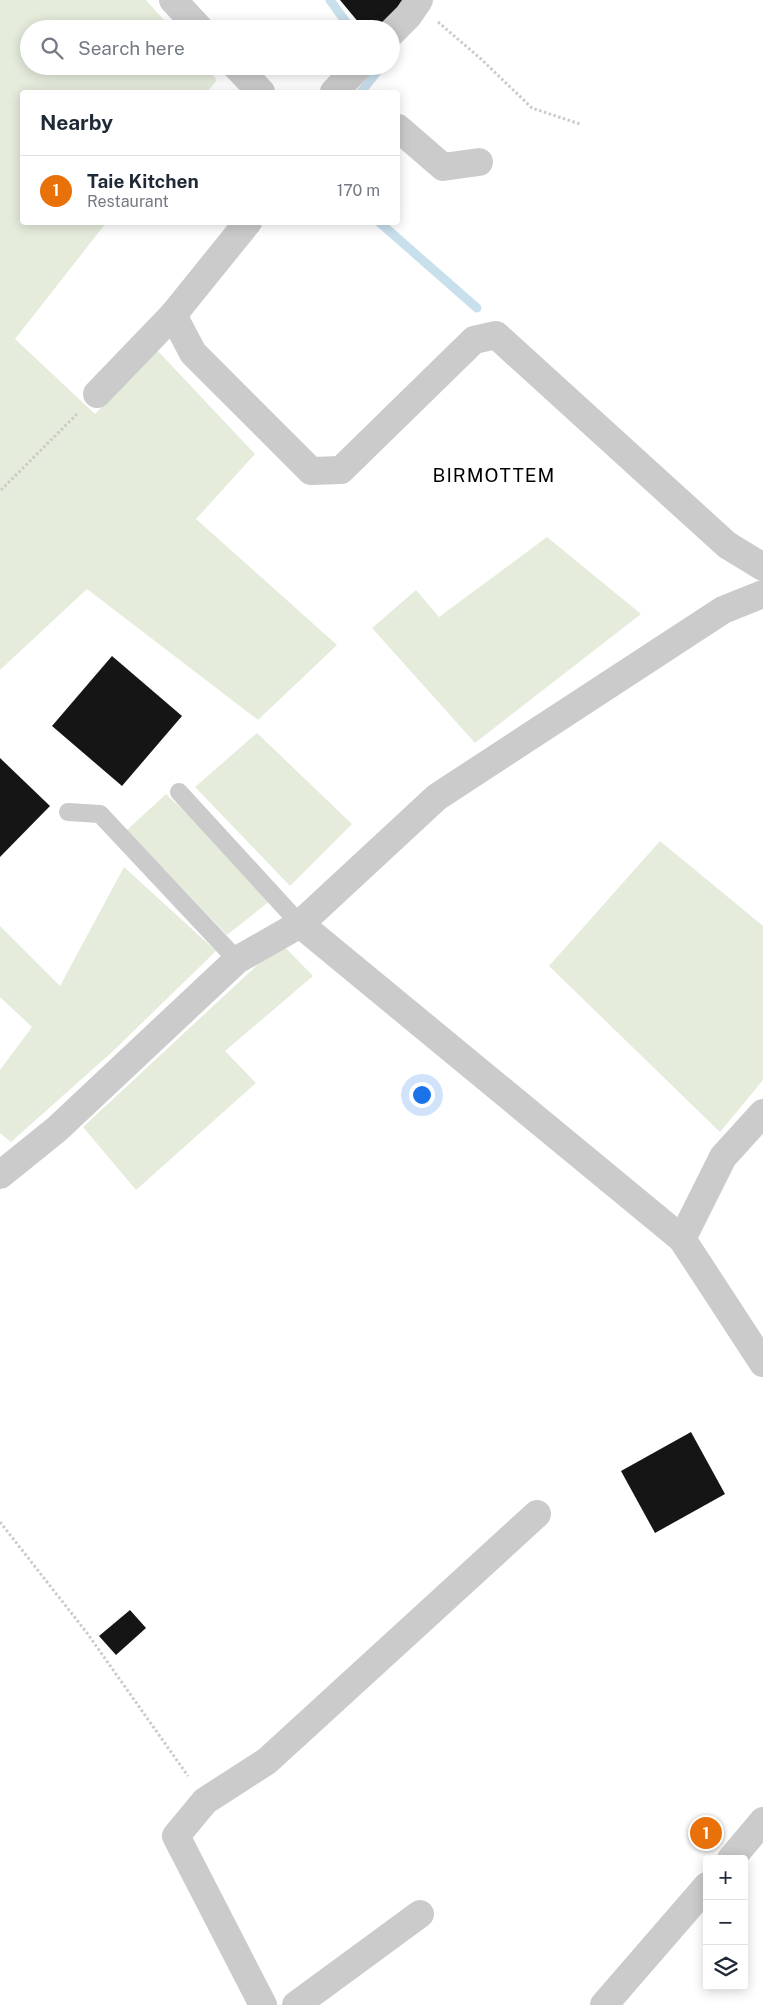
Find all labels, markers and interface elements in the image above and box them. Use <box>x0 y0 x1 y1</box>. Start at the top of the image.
search box <box>20 20 400 75</box>
icon: search <box>38 34 66 62</box>
text: Search here <box>78 37 185 59</box>
text: Nearby <box>40 110 113 135</box>
text: Taie Kitchen <box>87 170 199 192</box>
text: 1 <box>53 181 59 200</box>
text: 170 m <box>337 181 380 200</box>
text: Restaurant <box>87 192 169 211</box>
district label: BIRMOTTEM <box>433 464 555 486</box>
your location <box>409 1082 435 1108</box>
pin: 1 <box>690 1814 722 1852</box>
map controls <box>703 1855 748 1990</box>
button: + <box>703 1855 748 1900</box>
button: − <box>703 1900 748 1945</box>
button: layers <box>703 1945 748 1990</box>

